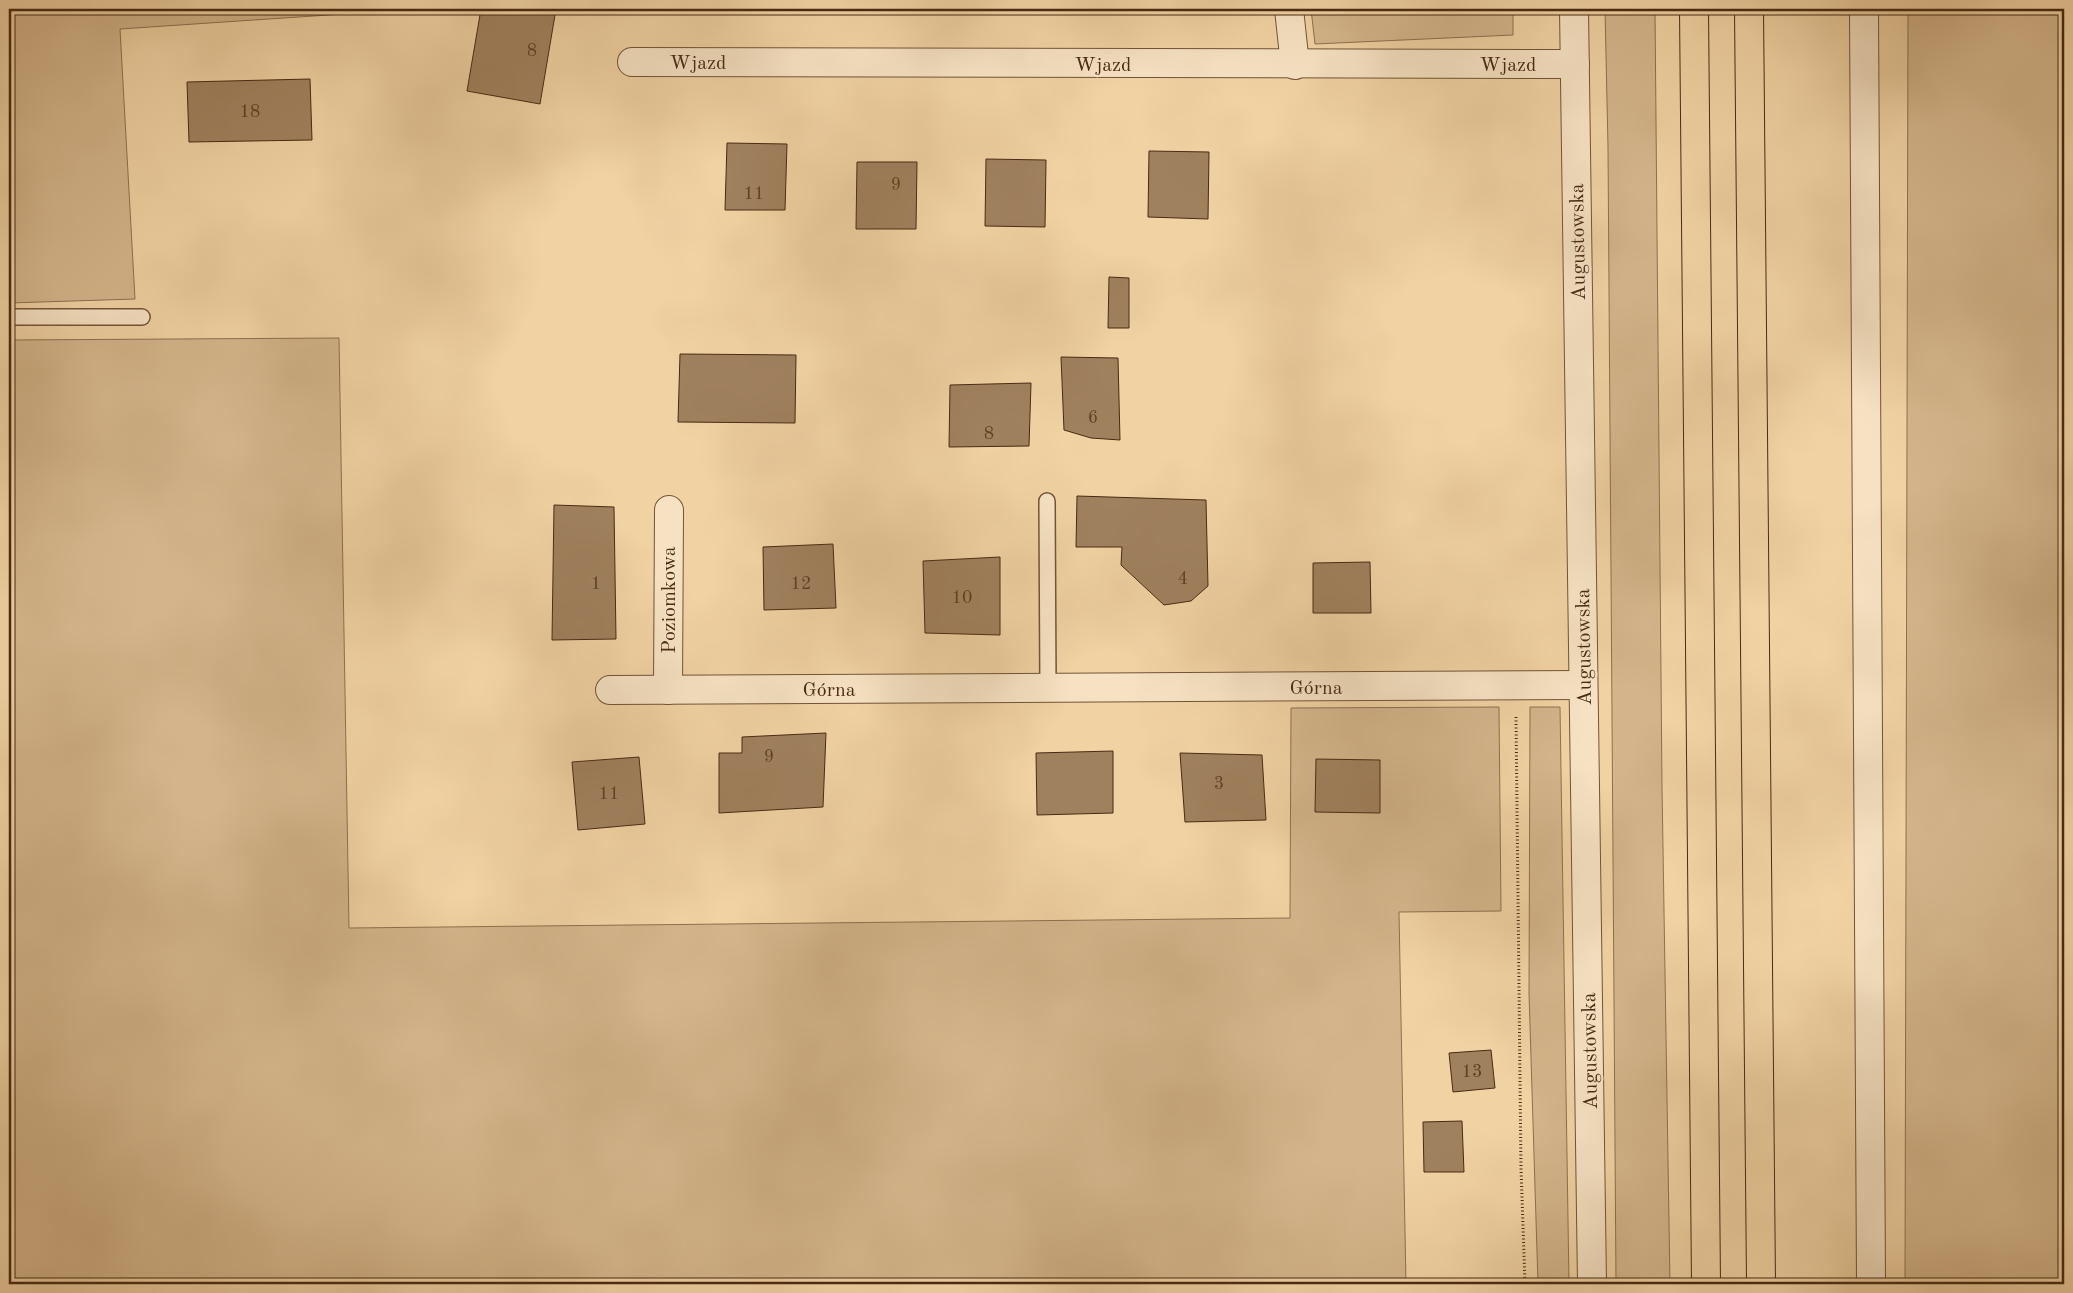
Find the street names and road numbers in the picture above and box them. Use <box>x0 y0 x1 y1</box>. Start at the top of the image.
street label: Wjazd <box>670 54 726 74</box>
street label: Wjazd <box>1075 56 1131 76</box>
street label: Wjazd <box>1480 56 1536 76</box>
street label: Augustowska <box>1568 183 1590 301</box>
street label: Poziomkowa <box>660 546 680 654</box>
street label: Augustowska <box>1574 588 1596 706</box>
street label: Górna <box>1289 679 1343 699</box>
street label: Górna <box>802 681 856 701</box>
street label: Augustowska <box>1580 992 1602 1110</box>

